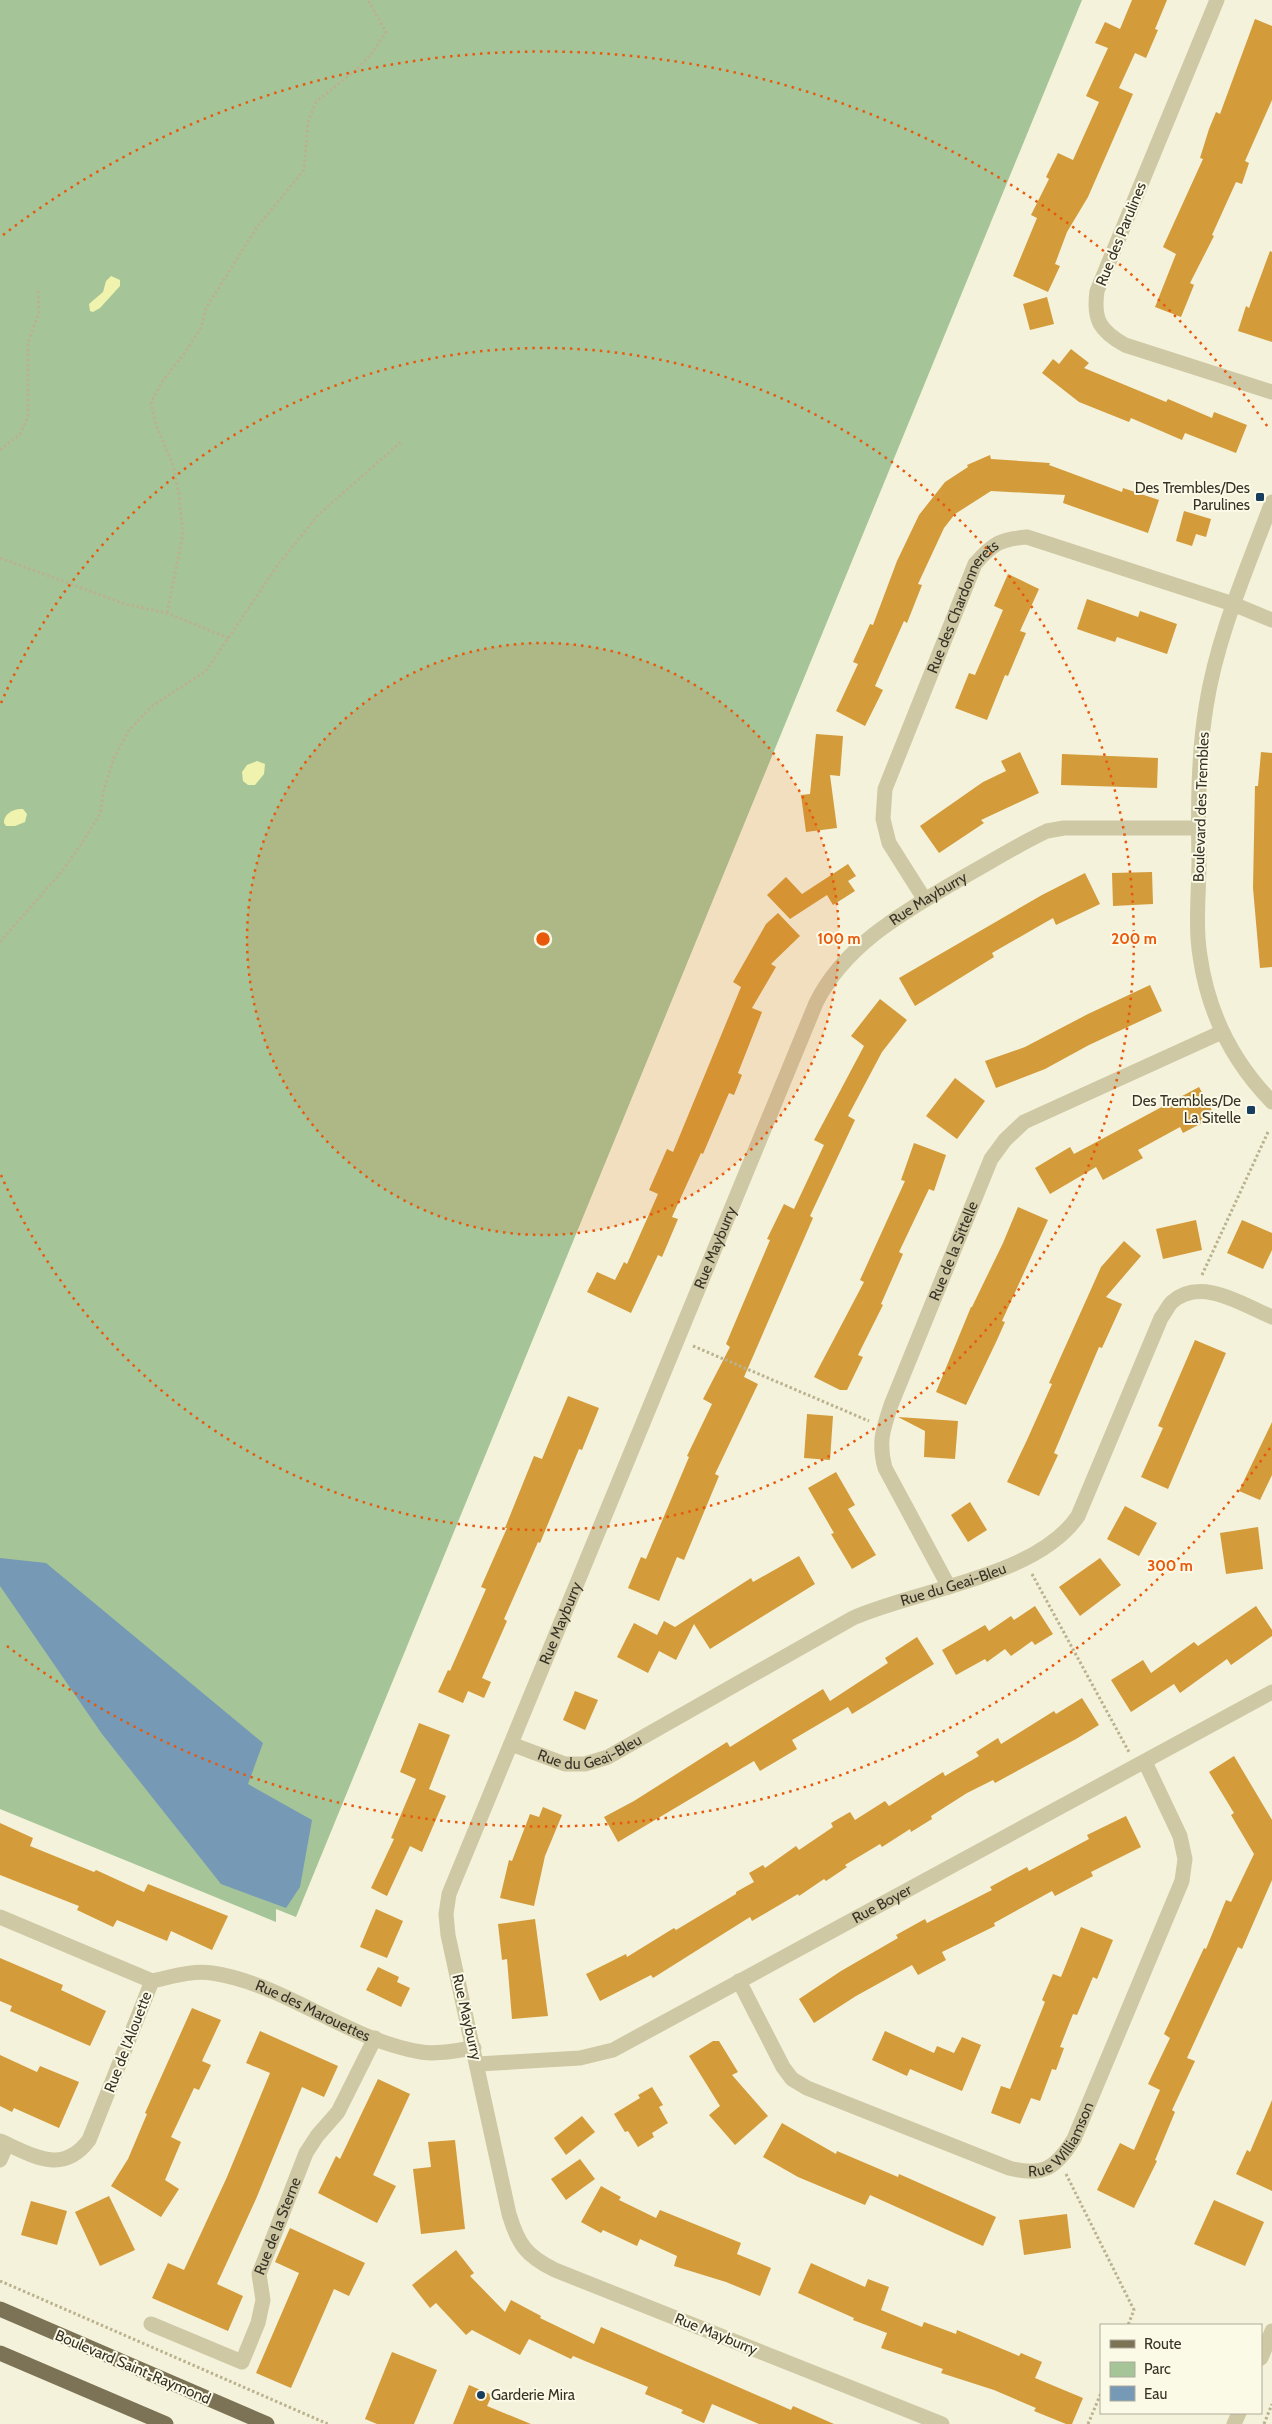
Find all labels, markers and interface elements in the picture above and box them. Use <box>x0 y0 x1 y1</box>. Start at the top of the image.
street label: Rue des Parulines <box>1092 179 1150 289</box>
place label: Des Trembles/Des Parulines <box>1135 479 1250 514</box>
marker: Des Trembles/Des Parulines <box>1254 491 1266 503</box>
street label: Rue des Chardonnerets <box>923 536 1002 676</box>
street label: Boulevard des Trembles <box>1189 732 1213 882</box>
street label: Rue Mayburry <box>886 868 971 929</box>
centre of rings <box>534 930 552 948</box>
text: 100 m <box>817 930 861 948</box>
text: 200 m <box>1111 930 1157 948</box>
place label: Des Trembles/De La Sitelle <box>1132 1092 1241 1127</box>
marker: Des Trembles/De La Sitelle <box>1245 1104 1257 1116</box>
street label: Rue de la Sittelle <box>925 1198 982 1303</box>
street label: Rue Mayburry <box>690 1203 740 1292</box>
text: 300 m <box>1147 1557 1193 1575</box>
street label: Rue du Geai-Bleu <box>898 1559 1009 1610</box>
street label: Rue Mayburry <box>536 1579 586 1667</box>
street label: Rue du Geai-Bleu <box>535 1731 645 1773</box>
street label: Rue Boyer <box>849 1881 915 1927</box>
street label: Rue Mayburry <box>448 1972 486 2062</box>
street label: Rue des Marouettes <box>253 1976 373 2045</box>
street label: Rue de l'Alouette <box>100 1989 156 2095</box>
street label: Rue Williamson <box>1028 2099 1097 2180</box>
street label: Rue de la Sterne <box>250 2174 305 2278</box>
street label: Rue Mayburry <box>672 2309 760 2359</box>
legend <box>1100 2324 1262 2414</box>
street label: Boulevard Saint-Raymond <box>52 2326 214 2408</box>
text: Route <box>1144 2335 1182 2353</box>
text: Parc <box>1144 2360 1171 2378</box>
text: Eau <box>1144 2385 1167 2403</box>
place label: Garderie Mira <box>491 2386 576 2404</box>
marker: Garderie Mira <box>475 2389 487 2401</box>

